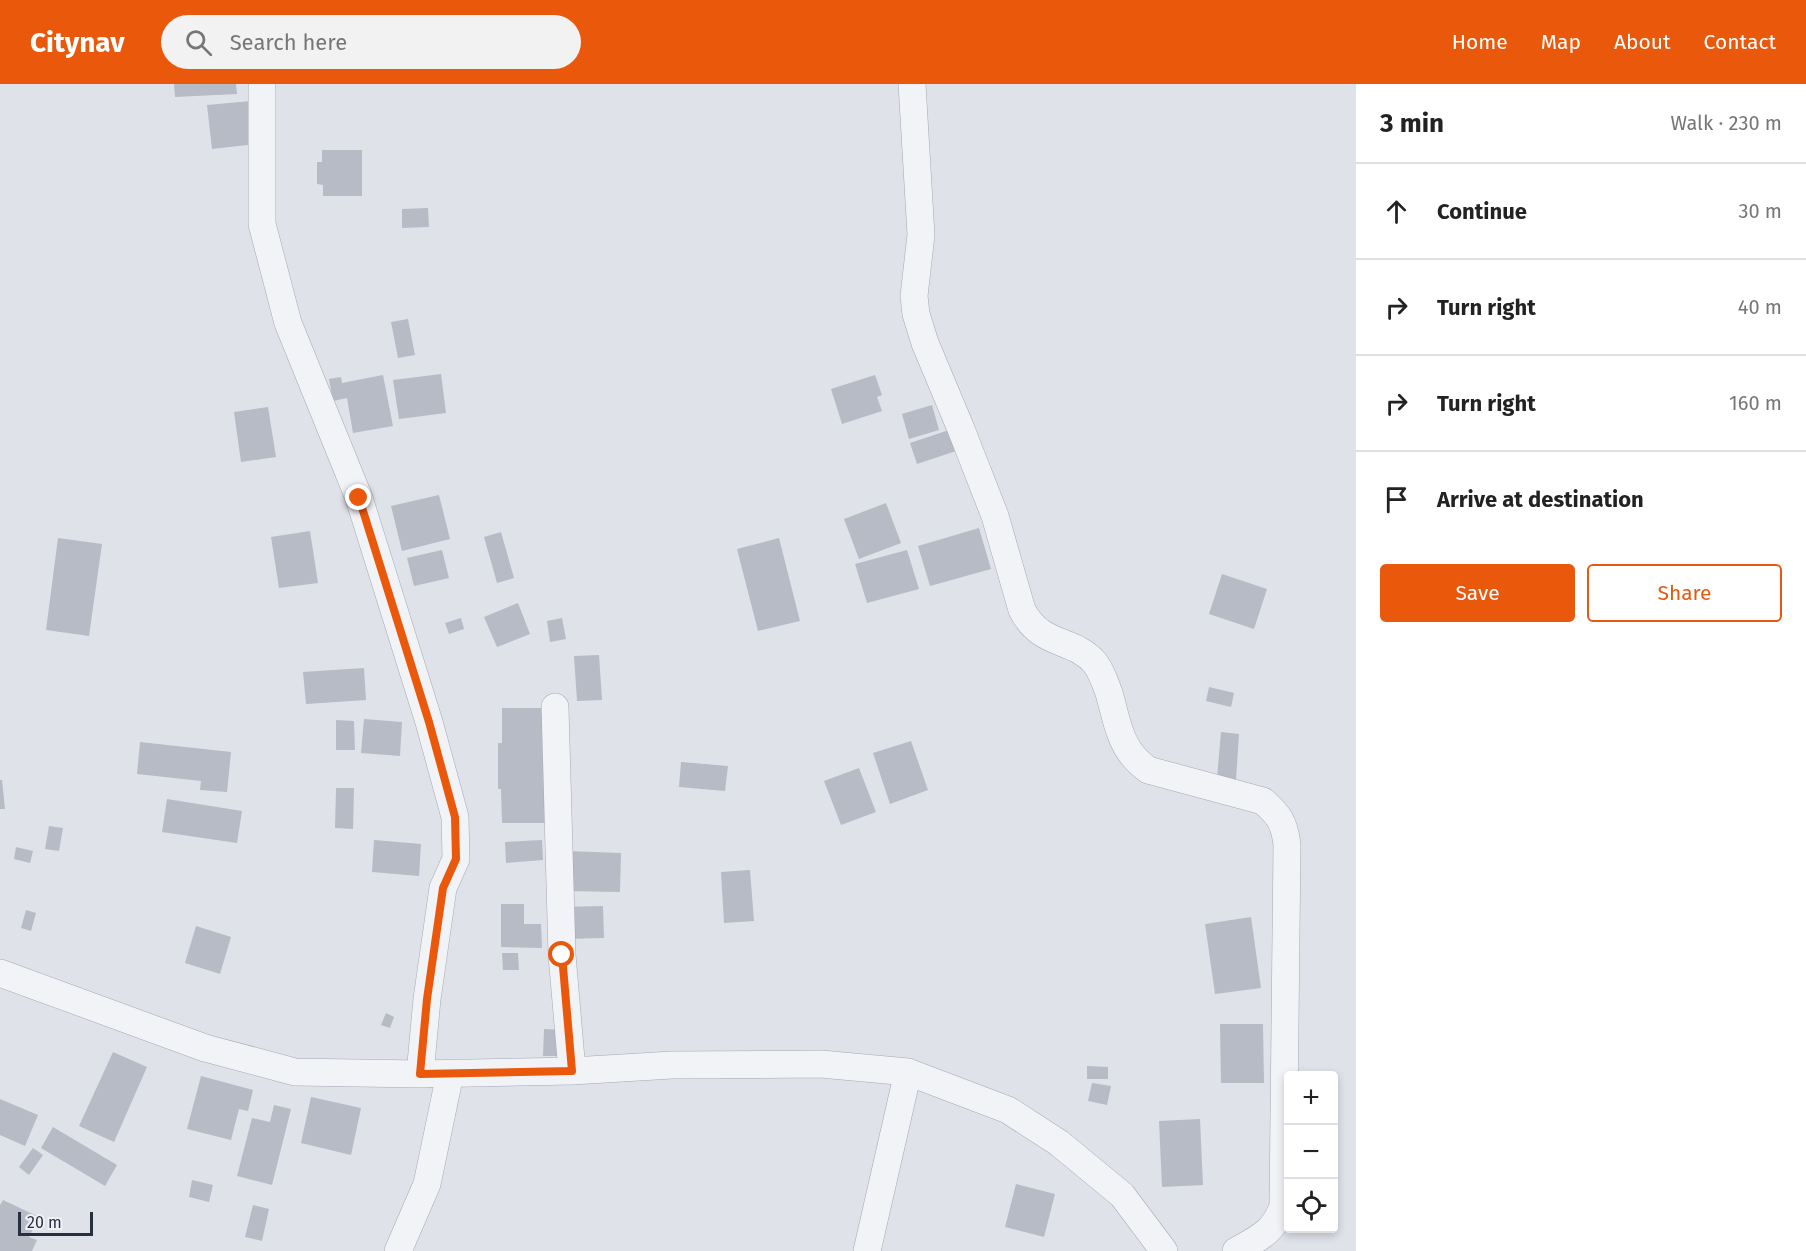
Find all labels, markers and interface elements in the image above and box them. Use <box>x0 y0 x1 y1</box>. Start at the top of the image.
search box <box>161 15 581 69</box>
text: Citynav <box>30 26 125 59</box>
icon: search <box>182 26 215 59</box>
text: Search here <box>230 29 347 56</box>
text: Home <box>1452 29 1508 55</box>
text: Map <box>1541 29 1581 55</box>
text: About <box>1614 29 1671 55</box>
text: Contact <box>1704 29 1776 55</box>
text: 3 min <box>1380 108 1444 139</box>
text: Walk · 230 m <box>1671 111 1782 135</box>
icon: ahead <box>1380 195 1413 228</box>
text: Continue <box>1437 198 1527 225</box>
text: 30 m <box>1738 199 1782 223</box>
icon: right <box>1380 291 1413 324</box>
text: Turn right <box>1437 294 1536 321</box>
text: 40 m <box>1738 295 1782 319</box>
icon: right <box>1380 387 1413 420</box>
text: Turn right <box>1437 390 1536 417</box>
text: 160 m <box>1729 391 1782 415</box>
icon: arrive <box>1380 483 1413 516</box>
route end <box>345 484 371 510</box>
text: Arrive at destination <box>1437 486 1644 513</box>
button: Save <box>1380 564 1575 622</box>
button: Share <box>1587 564 1782 622</box>
route start <box>548 941 574 967</box>
map controls <box>1284 1071 1338 1233</box>
button: + <box>1284 1071 1338 1125</box>
button: − <box>1284 1125 1338 1179</box>
button: locate <box>1284 1179 1338 1233</box>
scale bar <box>18 1209 93 1236</box>
text: 20 m <box>27 1213 62 1232</box>

